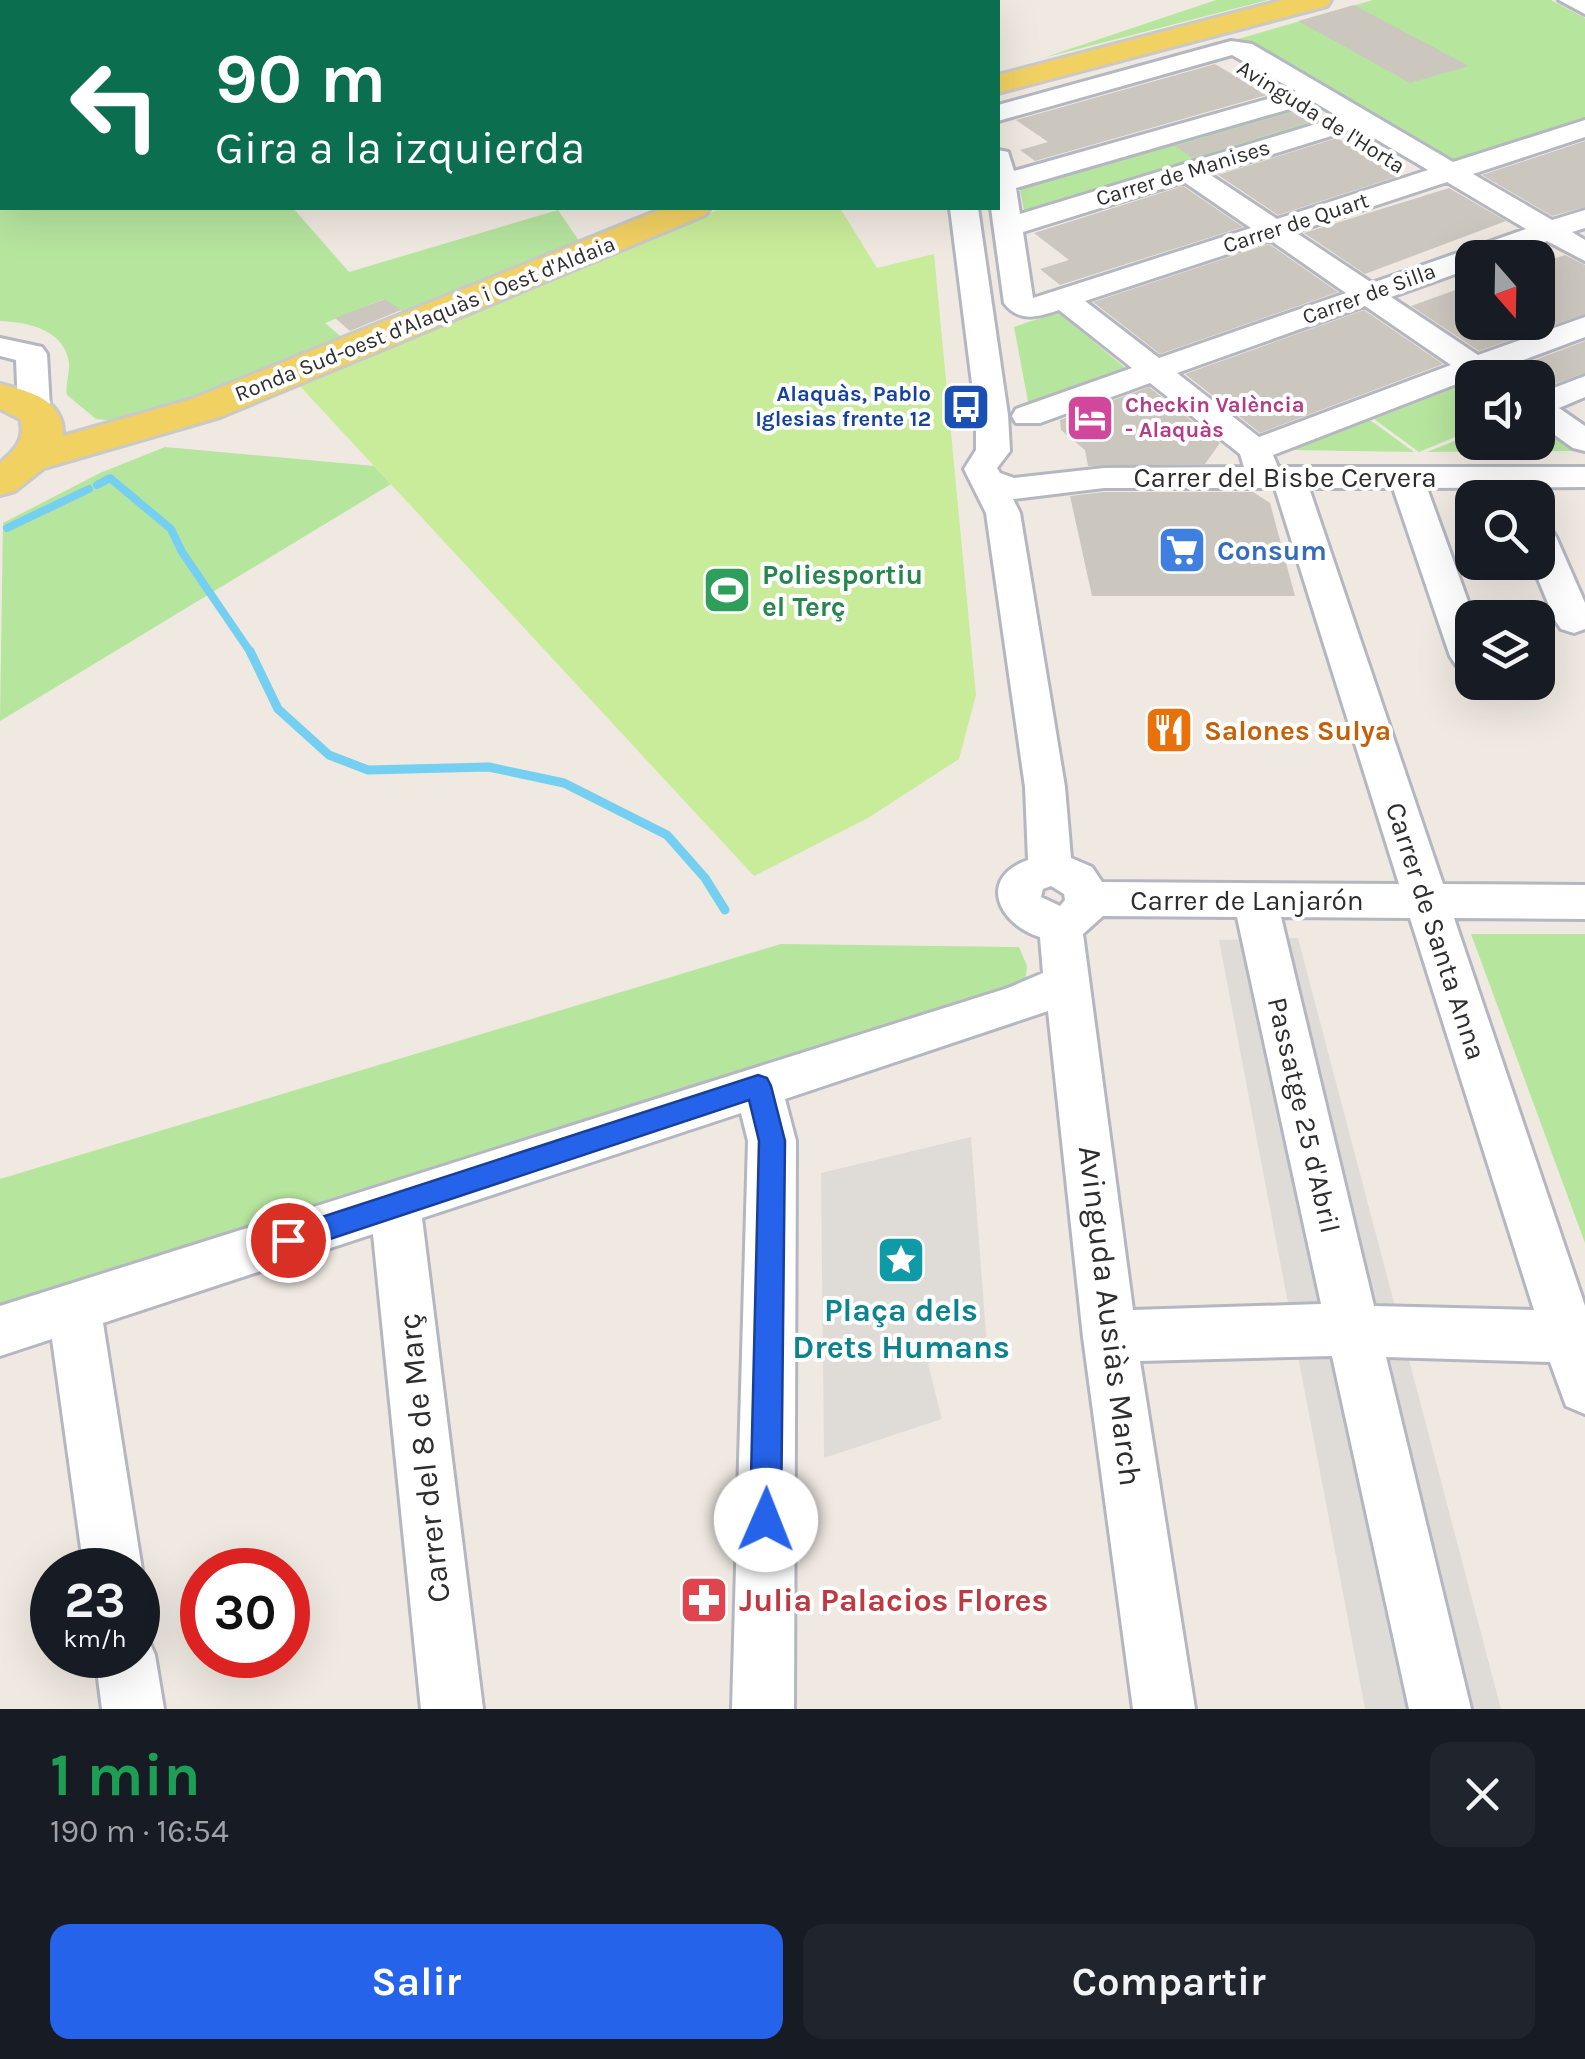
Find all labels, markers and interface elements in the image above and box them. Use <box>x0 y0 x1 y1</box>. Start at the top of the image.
text: 90 m <box>215 38 386 120</box>
icon: left <box>50 40 180 170</box>
street label: Avinguda de l'Horta <box>1232 55 1410 179</box>
text: Gira a la izquierda <box>215 122 585 174</box>
street label: Carrer de Manises <box>1093 134 1273 212</box>
street label: Carrer de Quart <box>1220 187 1372 259</box>
street label: Ronda Sud-oest d'Alaquàs i Oest d'Aldaia <box>231 231 619 407</box>
north arrow <box>1455 240 1555 340</box>
map controls <box>1455 240 1555 700</box>
street label: Carrer de Silla <box>1299 258 1439 330</box>
button: sound <box>1455 360 1555 460</box>
place label: Alaquàs, Pablo Iglesias frente 12 <box>755 381 931 432</box>
bus stop icon: Alaquàs, Pablo Iglesias frente 12 <box>940 381 992 433</box>
hotel icon: Checkin València - Alaquàs <box>1064 392 1116 444</box>
place label: Checkin València - Alaquàs <box>1125 392 1305 443</box>
street label: Carrer del Bisbe Cervera <box>1133 461 1437 494</box>
button: search <box>1455 480 1555 580</box>
supermarket icon: Consum <box>1156 524 1208 576</box>
place label: Consum <box>1217 534 1327 567</box>
place label: Poliesportiu el Terç <box>762 558 923 623</box>
sports icon: Poliesportiu el Terç <box>701 564 753 616</box>
button: layers <box>1455 600 1555 700</box>
restaurant icon: Salones Sulya <box>1143 704 1195 756</box>
place label: Salones Sulya <box>1204 714 1391 747</box>
street label: Carrer de Santa Anna <box>1379 798 1493 1064</box>
street label: Carrer de Lanjarón <box>1130 884 1364 917</box>
street label: Passatge 25 d'Abril <box>1261 994 1347 1236</box>
street label: Avinguda Ausiàs March <box>1071 1144 1149 1488</box>
pin <box>246 1198 331 1283</box>
icon: arrive <box>261 1213 316 1268</box>
place icon: Plaça dels Drets Humans <box>875 1234 927 1286</box>
place label: Plaça dels Drets Humans <box>792 1292 1010 1366</box>
street label: Carrer del 8 de Març <box>390 1311 458 1605</box>
position arrow <box>714 1468 818 1572</box>
speed limit sign: 30 <box>180 1548 310 1678</box>
text: 23 <box>64 1571 126 1630</box>
pharmacy icon: Julia Palacios Flores <box>678 1574 730 1626</box>
place label: Julia Palacios Flores <box>739 1582 1048 1619</box>
text: km/h <box>63 1624 127 1653</box>
text: 1 min <box>50 1740 201 1810</box>
button: close <box>1430 1742 1535 1847</box>
text: 190 m · 16:54 <box>50 1813 229 1850</box>
button: Salir <box>50 1924 783 2039</box>
button: Compartir <box>803 1924 1535 2039</box>

